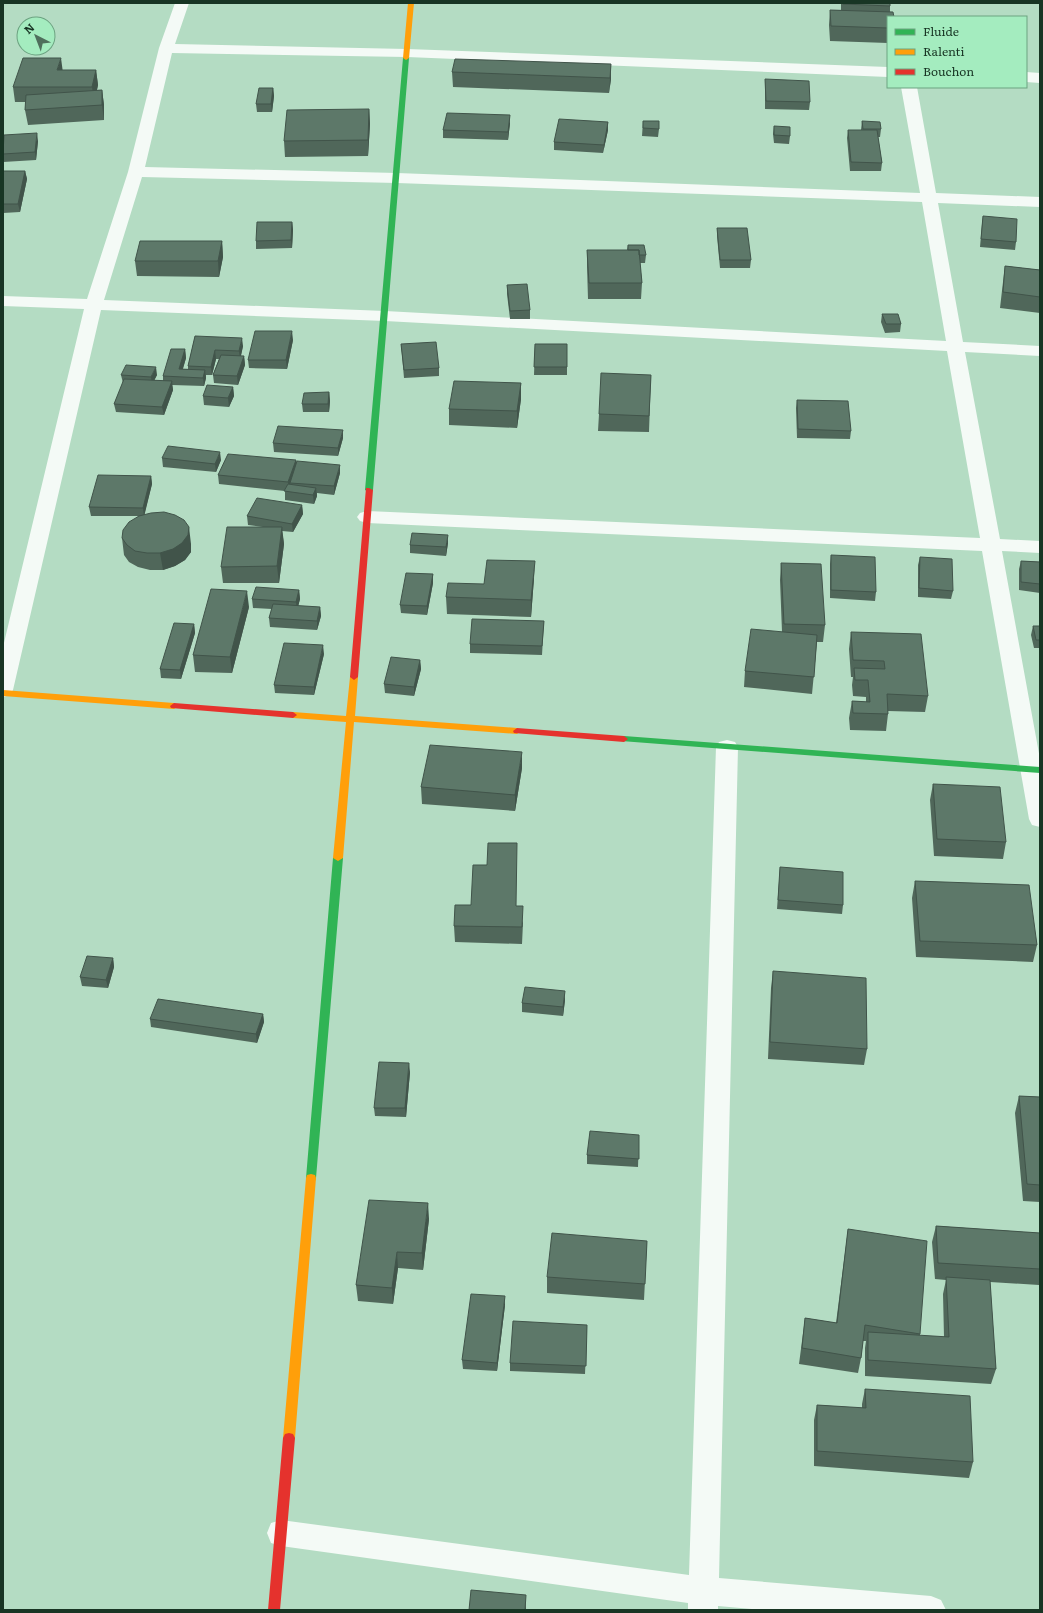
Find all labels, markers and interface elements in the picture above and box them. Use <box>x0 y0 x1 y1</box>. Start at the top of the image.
north arrow <box>16 16 56 56</box>
legend <box>887 16 1027 88</box>
text: N <box>20 19 37 37</box>
text: Fluide <box>923 22 959 40</box>
text: Ralenti <box>923 42 964 60</box>
text: Bouchon <box>923 62 974 80</box>

